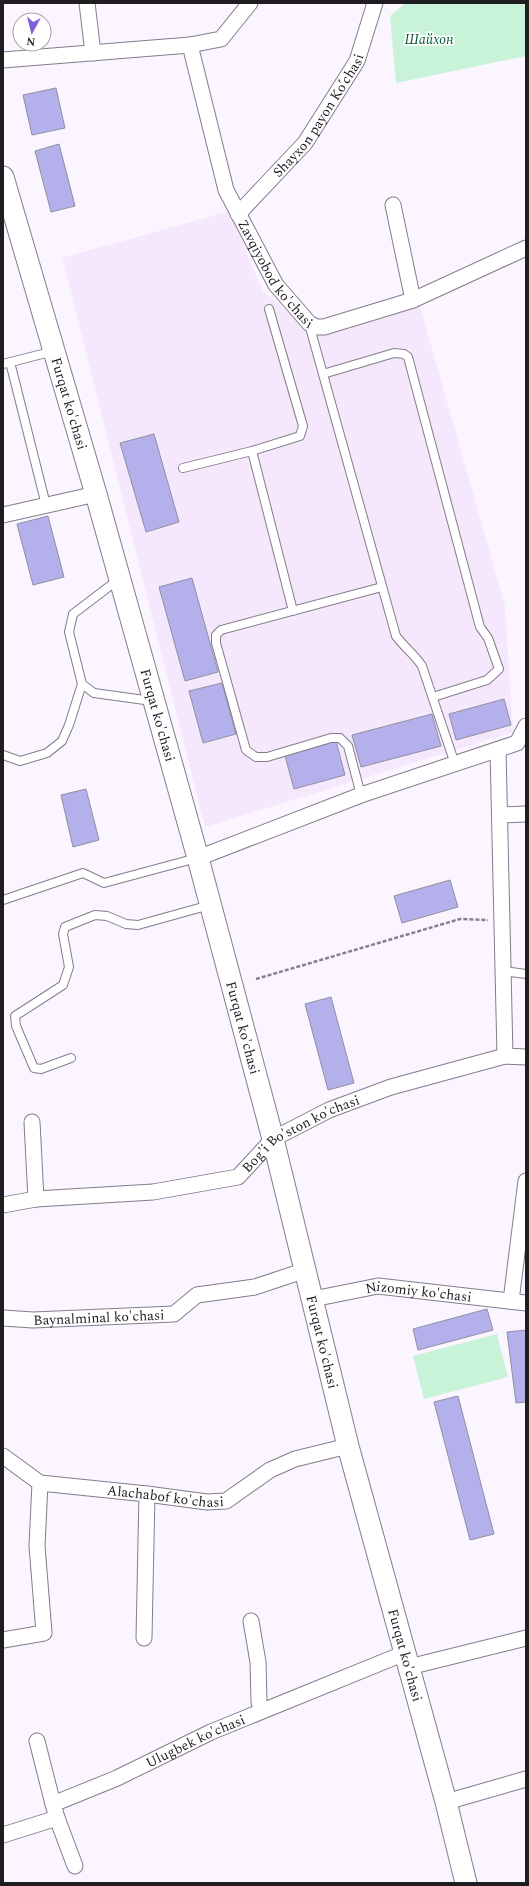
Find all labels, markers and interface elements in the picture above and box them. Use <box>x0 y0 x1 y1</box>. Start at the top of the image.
north arrow <box>12 12 52 52</box>
park label: Шайхон <box>404 29 454 50</box>
text: N <box>25 32 36 50</box>
street label: Shayxon payon Ko’chasi <box>268 51 370 182</box>
street label: Zavqiyobod ko'chasi <box>232 216 317 334</box>
street label: Furqat ko'chasi <box>45 355 93 452</box>
street label: Furqat ko'chasi <box>134 666 181 764</box>
street label: Furqat ko'chasi <box>220 979 265 1077</box>
street label: Bog'i Bo'ston ko'chasi <box>237 1090 363 1178</box>
street label: Nizomiy ko'chasi <box>363 1276 473 1308</box>
street label: Furqat ko'chasi <box>301 1293 344 1391</box>
street label: Baynalminal ko'chasi <box>33 1304 165 1331</box>
street label: Alachabof ko'chasi <box>106 1480 224 1513</box>
street label: Furqat ko'chasi <box>382 1606 428 1704</box>
street label: Ulugbek ko'chasi <box>142 1709 248 1773</box>

